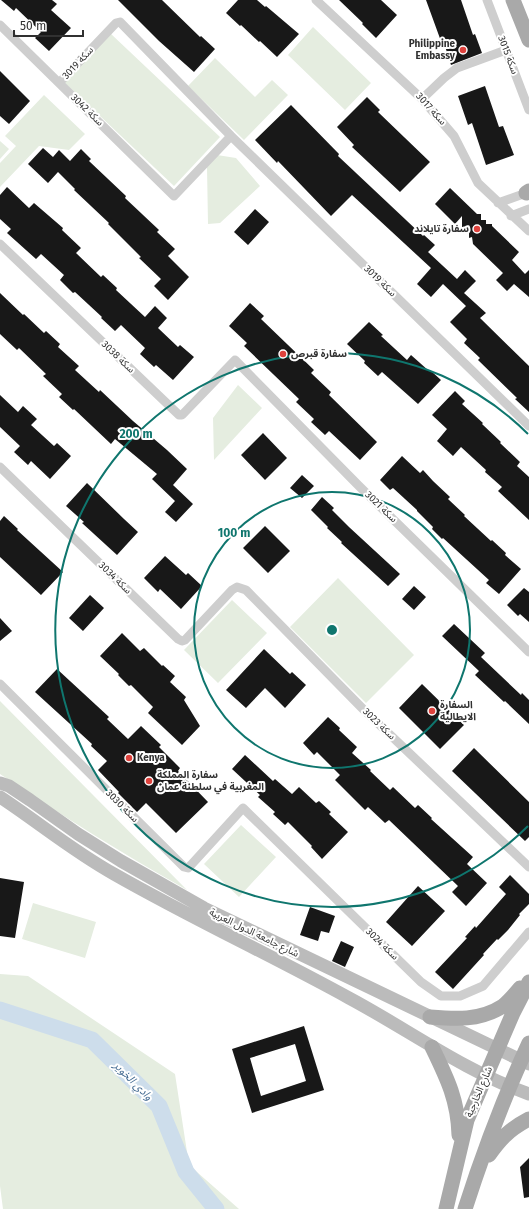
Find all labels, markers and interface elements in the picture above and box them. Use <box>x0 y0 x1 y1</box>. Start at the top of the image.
scale bar <box>14 12 83 38</box>
text: 50 m <box>20 19 46 33</box>
street label: سكة 3015 <box>495 34 521 76</box>
place label: Philippine Embassy <box>409 38 456 62</box>
street label: سكة 3019 <box>60 44 96 82</box>
marker: Philippine Embassy <box>458 45 468 55</box>
street label: سكة 3017 <box>413 90 449 128</box>
street label: سكة 3042 <box>68 91 106 129</box>
place label: سفارة تايلاند <box>414 223 469 235</box>
marker: سفارة تايلاند <box>472 224 482 234</box>
street label: سكة 3019 <box>361 263 399 299</box>
street label: سكة 3038 <box>99 338 137 376</box>
place label: سفارة قبرص <box>291 348 347 360</box>
marker: سفارة قبرص <box>278 349 288 359</box>
text: 200 m <box>119 427 153 441</box>
street label: سكة 3021 <box>362 489 400 525</box>
text: 100 m <box>218 526 250 540</box>
street label: سكة 3034 <box>96 559 134 597</box>
centre of rings <box>325 623 339 637</box>
place label: السفارة الايطالية <box>440 699 476 723</box>
street label: سكة 3023 <box>360 706 398 743</box>
marker: السفارة الايطالية <box>427 706 437 716</box>
place label: Kenya <box>137 752 165 764</box>
marker: Kenya <box>124 753 134 763</box>
place label: سفارة المملكة المغربية في سلطنة عمان <box>157 769 264 795</box>
marker: سفارة المملكة المغربية في سلطنة عمان <box>144 776 154 786</box>
street label: سكة 3030 <box>103 787 141 825</box>
street label: شارع جامعة الدول العربية <box>207 906 301 961</box>
street label: سكة 3024 <box>363 925 401 963</box>
water label: وادي الخوير <box>108 1058 155 1105</box>
street label: شارع الخارجية <box>463 1065 496 1120</box>

